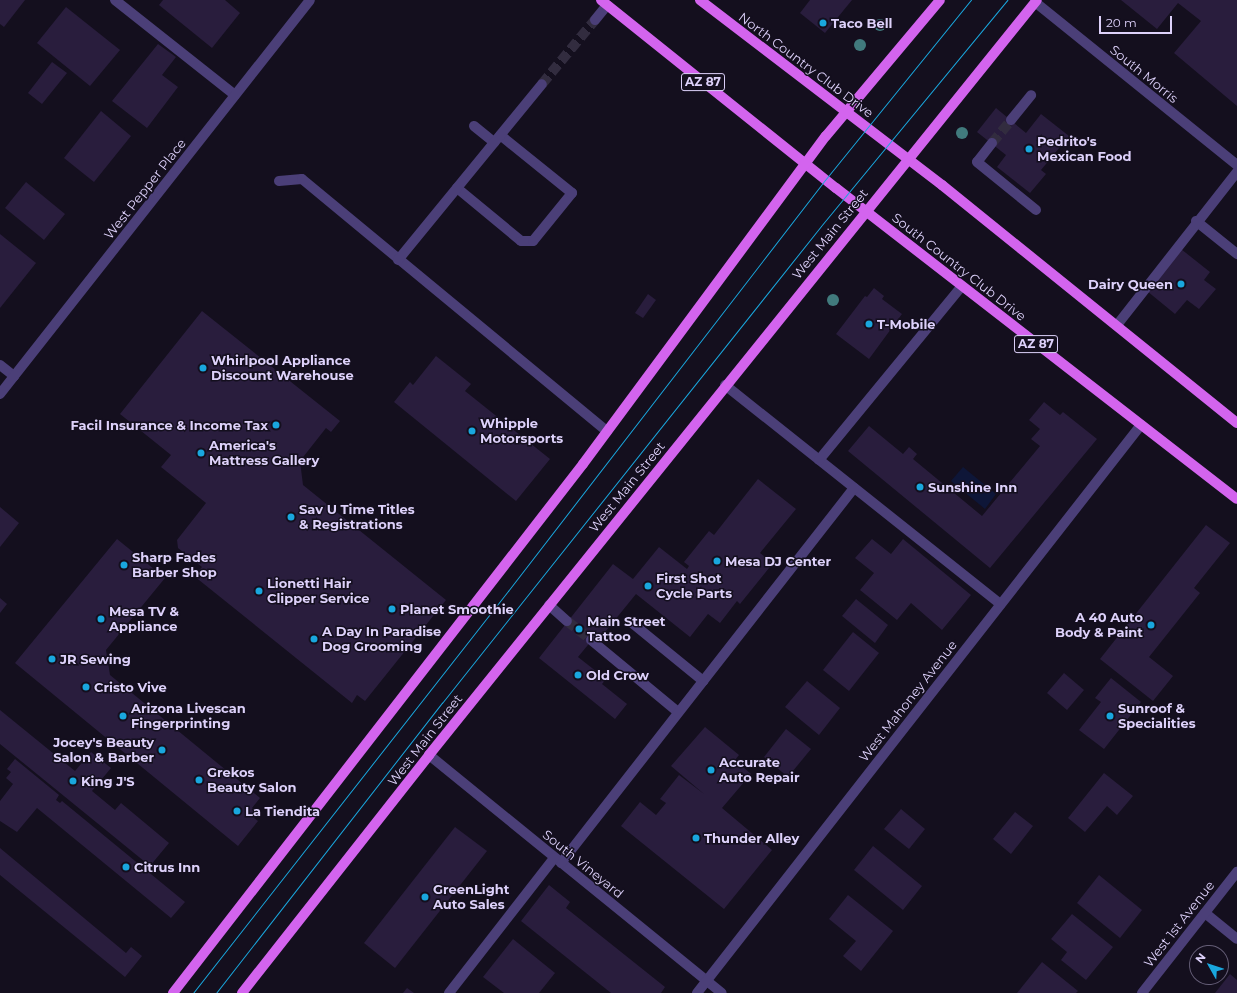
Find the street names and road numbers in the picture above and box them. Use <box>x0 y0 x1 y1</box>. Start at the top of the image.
street label: North Country Club Drive <box>736 9 876 121</box>
street label: South Morris <box>1107 42 1181 106</box>
road number: AZ 87 <box>681 72 725 92</box>
street label: West Pepper Place <box>101 136 189 242</box>
street label: West Main Street <box>789 186 871 282</box>
street label: South Country Club Drive <box>889 210 1029 324</box>
road number: AZ 87 <box>1014 334 1058 354</box>
street label: West Main Street <box>586 439 668 535</box>
street label: West Mahoney Avenue <box>856 637 960 765</box>
street label: West Main Street <box>384 691 466 789</box>
street label: South Vineyard <box>539 827 627 901</box>
street label: West 1st Avenue <box>1140 878 1218 970</box>

